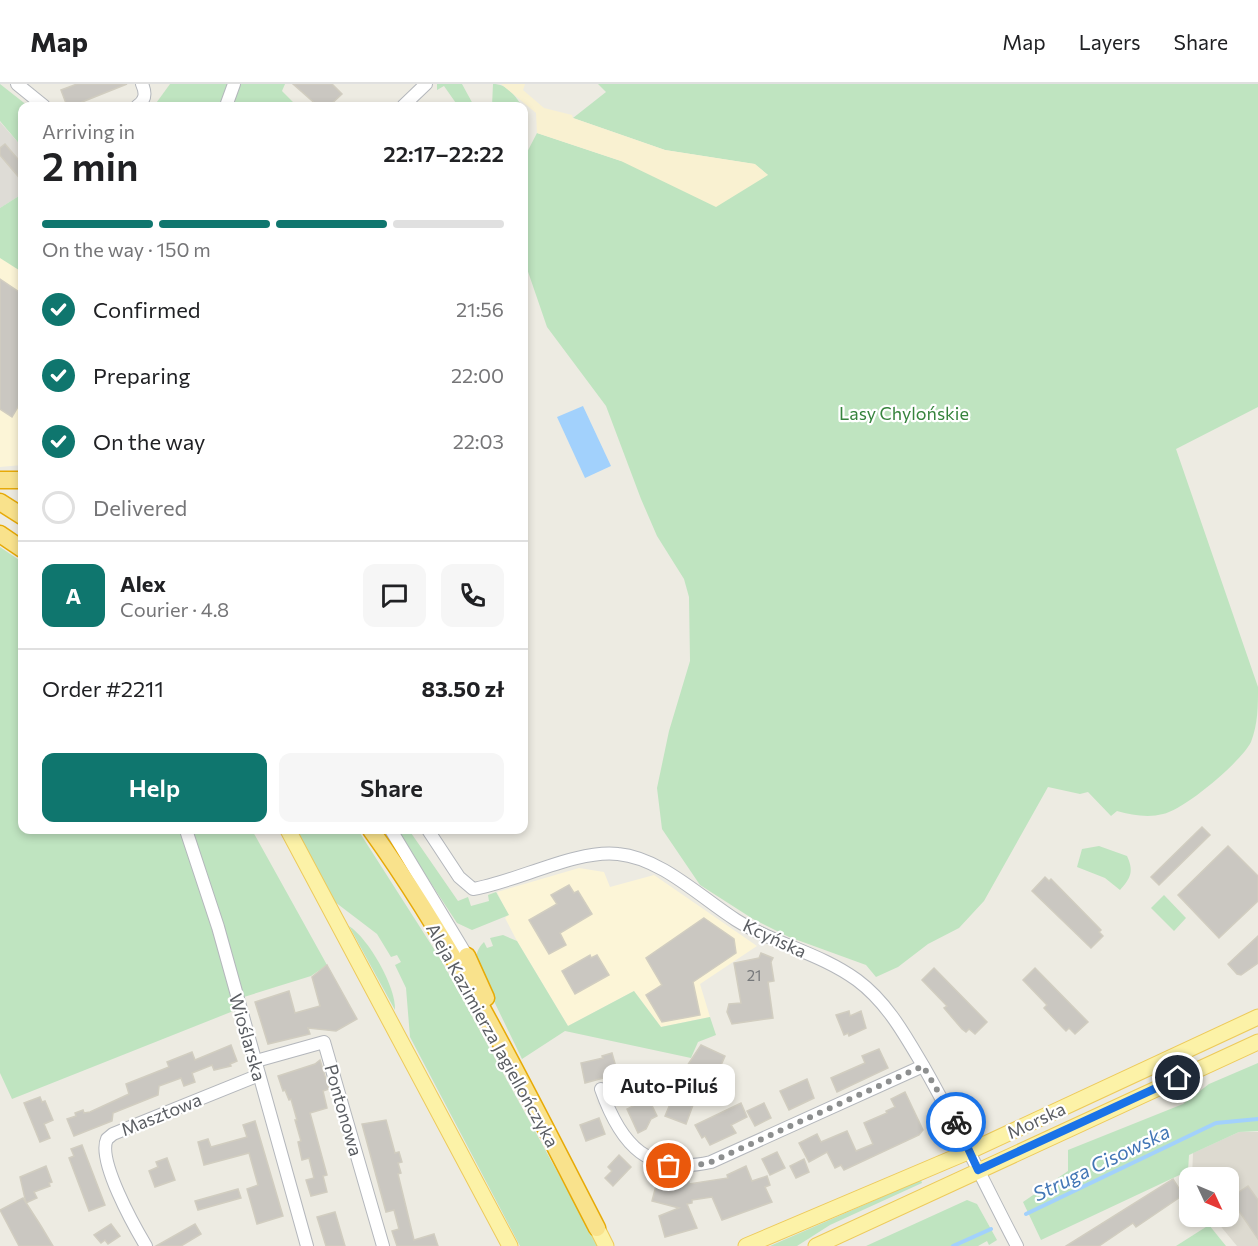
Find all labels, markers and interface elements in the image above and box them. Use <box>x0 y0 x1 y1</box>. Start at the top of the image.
text: Map <box>30 24 88 58</box>
text: Map <box>1002 29 1046 54</box>
text: Layers <box>1079 29 1141 54</box>
text: Share <box>1174 29 1228 54</box>
text: Arriving in <box>42 119 135 143</box>
text: 22:17–22:22 <box>383 140 504 167</box>
text: 2 min <box>42 141 139 189</box>
text: On the way · 150 m <box>42 237 211 261</box>
icon: check <box>42 293 75 326</box>
text: Confirmed <box>93 296 200 323</box>
text: 21:56 <box>456 297 504 321</box>
icon: check <box>42 359 75 392</box>
text: Preparing <box>93 362 190 389</box>
text: 22:00 <box>451 363 504 387</box>
park label: Lasy Chylońskie <box>839 402 969 424</box>
icon: check <box>42 425 75 458</box>
text: On the way <box>93 428 205 455</box>
text: 22:03 <box>453 429 504 453</box>
text: Delivered <box>93 494 187 521</box>
button: chat <box>363 564 426 627</box>
button: phone <box>441 564 504 627</box>
text: Alex <box>120 570 166 597</box>
text: A <box>66 582 81 609</box>
text: Courier · 4.8 <box>120 597 229 621</box>
text: Order #2211 <box>42 675 164 702</box>
text: 83.50 zł <box>421 675 504 702</box>
button: Help <box>42 753 267 822</box>
button: Share <box>279 753 504 822</box>
street label: Kcyńska <box>740 914 810 962</box>
street label: Aleja Kazimierza Jagiellończyka <box>422 919 564 1151</box>
house number: 21 <box>747 966 761 984</box>
street label: Wioślarska <box>225 991 271 1083</box>
pin <box>1152 1052 1203 1103</box>
icon: home <box>1161 1061 1194 1094</box>
street label: Pontonowa <box>320 1062 368 1158</box>
callout: Auto-Piluś <box>603 1064 735 1106</box>
text: Auto-Piluś <box>620 1073 718 1097</box>
street label: Masztowa <box>118 1088 204 1140</box>
courier <box>926 1092 986 1152</box>
street label: Morska <box>1003 1097 1069 1143</box>
icon: bike <box>940 1106 973 1139</box>
water label: Struga Cisowska <box>1029 1118 1173 1206</box>
pin <box>643 1140 694 1191</box>
icon: bag <box>652 1149 685 1182</box>
north arrow <box>1179 1167 1239 1227</box>
map controls <box>1179 1167 1239 1227</box>

